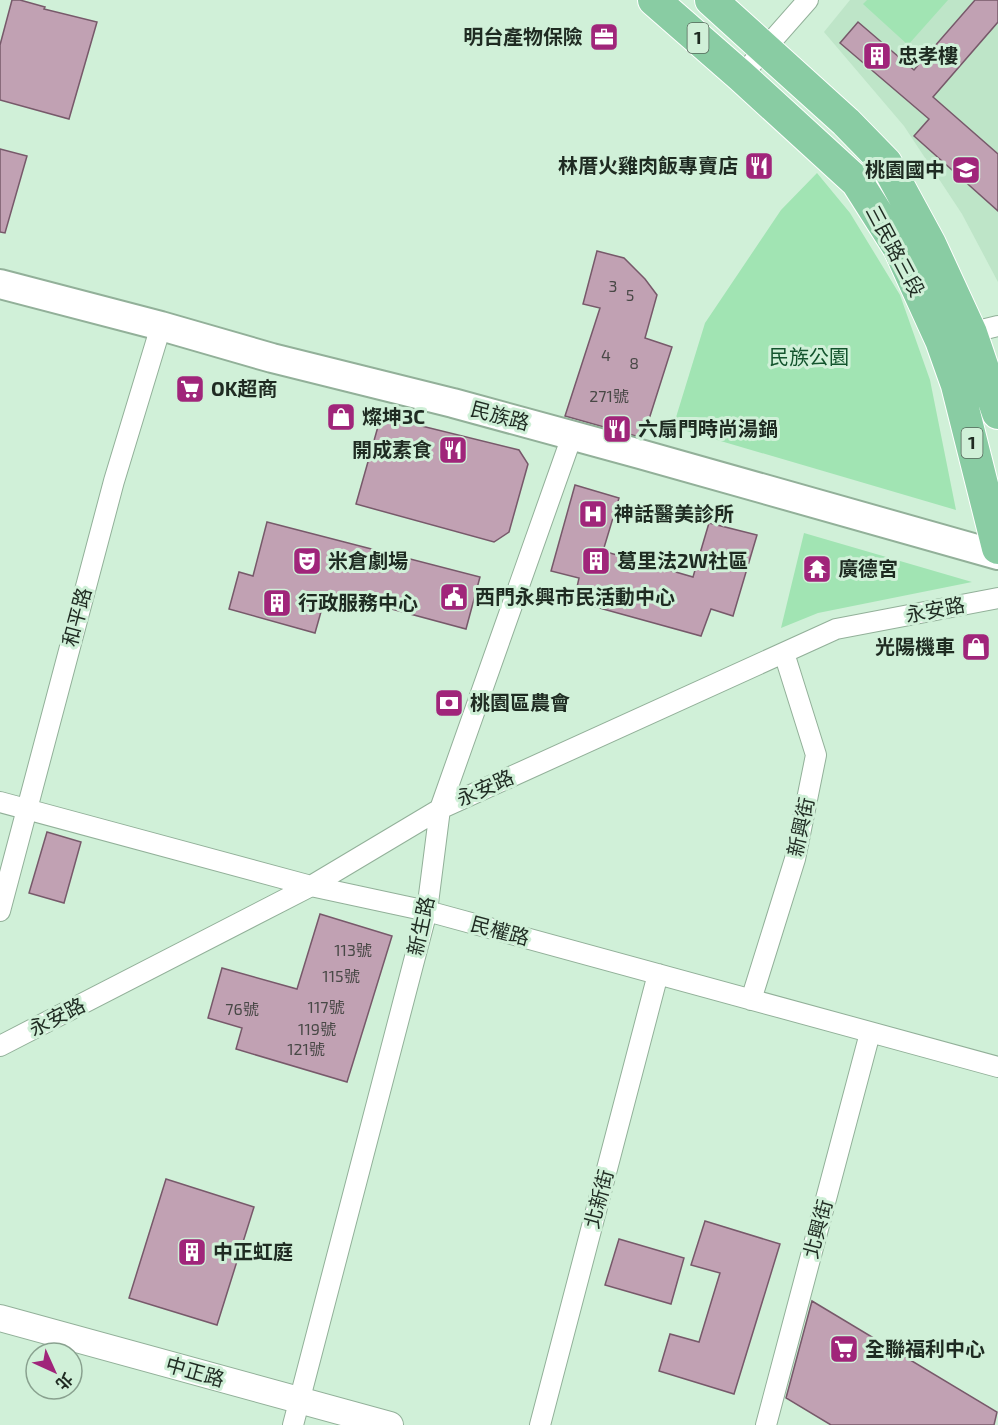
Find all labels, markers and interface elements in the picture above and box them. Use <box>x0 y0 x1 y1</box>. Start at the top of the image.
office icon: 明台產物保險 <box>588 21 620 53</box>
road number: 1 <box>688 23 708 53</box>
place label: 明台產物保險 <box>463 24 583 48</box>
building icon: 忠孝樓 <box>861 40 893 72</box>
place label: 忠孝樓 <box>898 43 958 67</box>
restaurant icon: 林厝火雞肉飯專賣店 <box>743 150 775 182</box>
place label: 林厝火雞肉飯專賣店 <box>558 153 738 177</box>
school or university icon: 桃園國中 <box>950 154 982 186</box>
place label: 桃園國中 <box>865 157 945 181</box>
street label: 三民路三段 <box>862 201 930 300</box>
house number: 3 <box>609 276 617 295</box>
house number: 5 <box>626 285 634 304</box>
park label: 民族公園 <box>769 344 849 368</box>
house number: 4 <box>601 345 611 364</box>
house number: 8 <box>629 353 639 372</box>
supermarket icon: OK超商 <box>174 373 206 405</box>
place label: OK超商 <box>211 376 277 400</box>
house number: 271號 <box>589 386 629 405</box>
street label: 民族路 <box>468 396 532 434</box>
shop icon: 燦坤3C <box>325 401 357 433</box>
place label: 燦坤3C <box>362 404 425 428</box>
restaurant icon: 六扇門時尚湯鍋 <box>601 413 633 445</box>
place label: 六扇門時尚湯鍋 <box>638 416 778 440</box>
road number: 1 <box>962 428 982 458</box>
restaurant icon: 開成素食 <box>437 434 469 466</box>
place label: 開成素食 <box>352 437 432 461</box>
hospital icon: 神話醫美診所 <box>577 498 609 530</box>
place label: 神話醫美診所 <box>614 501 734 525</box>
theatre icon: 米倉劇場 <box>291 545 323 577</box>
building icon: 葛里法2W社區 <box>580 545 612 577</box>
place label: 米倉劇場 <box>328 548 408 572</box>
place label: 葛里法2W社區 <box>617 548 748 572</box>
temple icon: 廣德宮 <box>801 553 833 585</box>
place label: 廣德宮 <box>838 556 898 580</box>
public building icon: 西門永興市民活動中心 <box>438 581 470 613</box>
place label: 西門永興市民活動中心 <box>475 584 675 608</box>
street label: 和平路 <box>57 585 95 649</box>
building icon: 行政服務中心 <box>261 587 293 619</box>
place label: 行政服務中心 <box>298 590 418 614</box>
street label: 永安路 <box>903 592 967 627</box>
shop icon: 光陽機車 <box>960 631 992 663</box>
place label: 光陽機車 <box>875 634 955 658</box>
bank icon: 桃園區農會 <box>433 687 465 719</box>
place label: 桃園區農會 <box>470 690 570 714</box>
street label: 永安路 <box>452 764 517 810</box>
street label: 新興街 <box>782 795 818 859</box>
street label: 新生路 <box>402 894 438 958</box>
street label: 民權路 <box>468 911 532 949</box>
house number: 113號 <box>334 940 372 959</box>
house number: 115號 <box>322 966 360 985</box>
street label: 永安路 <box>24 992 89 1040</box>
house number: 117號 <box>308 997 344 1016</box>
house number: 76號 <box>225 999 259 1018</box>
house number: 119號 <box>298 1019 336 1038</box>
house number: 121號 <box>287 1039 325 1058</box>
street label: 北新街 <box>579 1167 617 1231</box>
street label: 北興街 <box>798 1197 836 1261</box>
building icon: 中正虹庭 <box>176 1236 208 1268</box>
place label: 中正虹庭 <box>213 1239 293 1263</box>
supermarket icon: 全聯福利中心 <box>828 1333 860 1365</box>
place label: 全聯福利中心 <box>865 1336 985 1360</box>
north arrow <box>24 1341 84 1401</box>
street label: 中正路 <box>163 1351 227 1391</box>
text: 北 <box>53 1370 77 1394</box>

